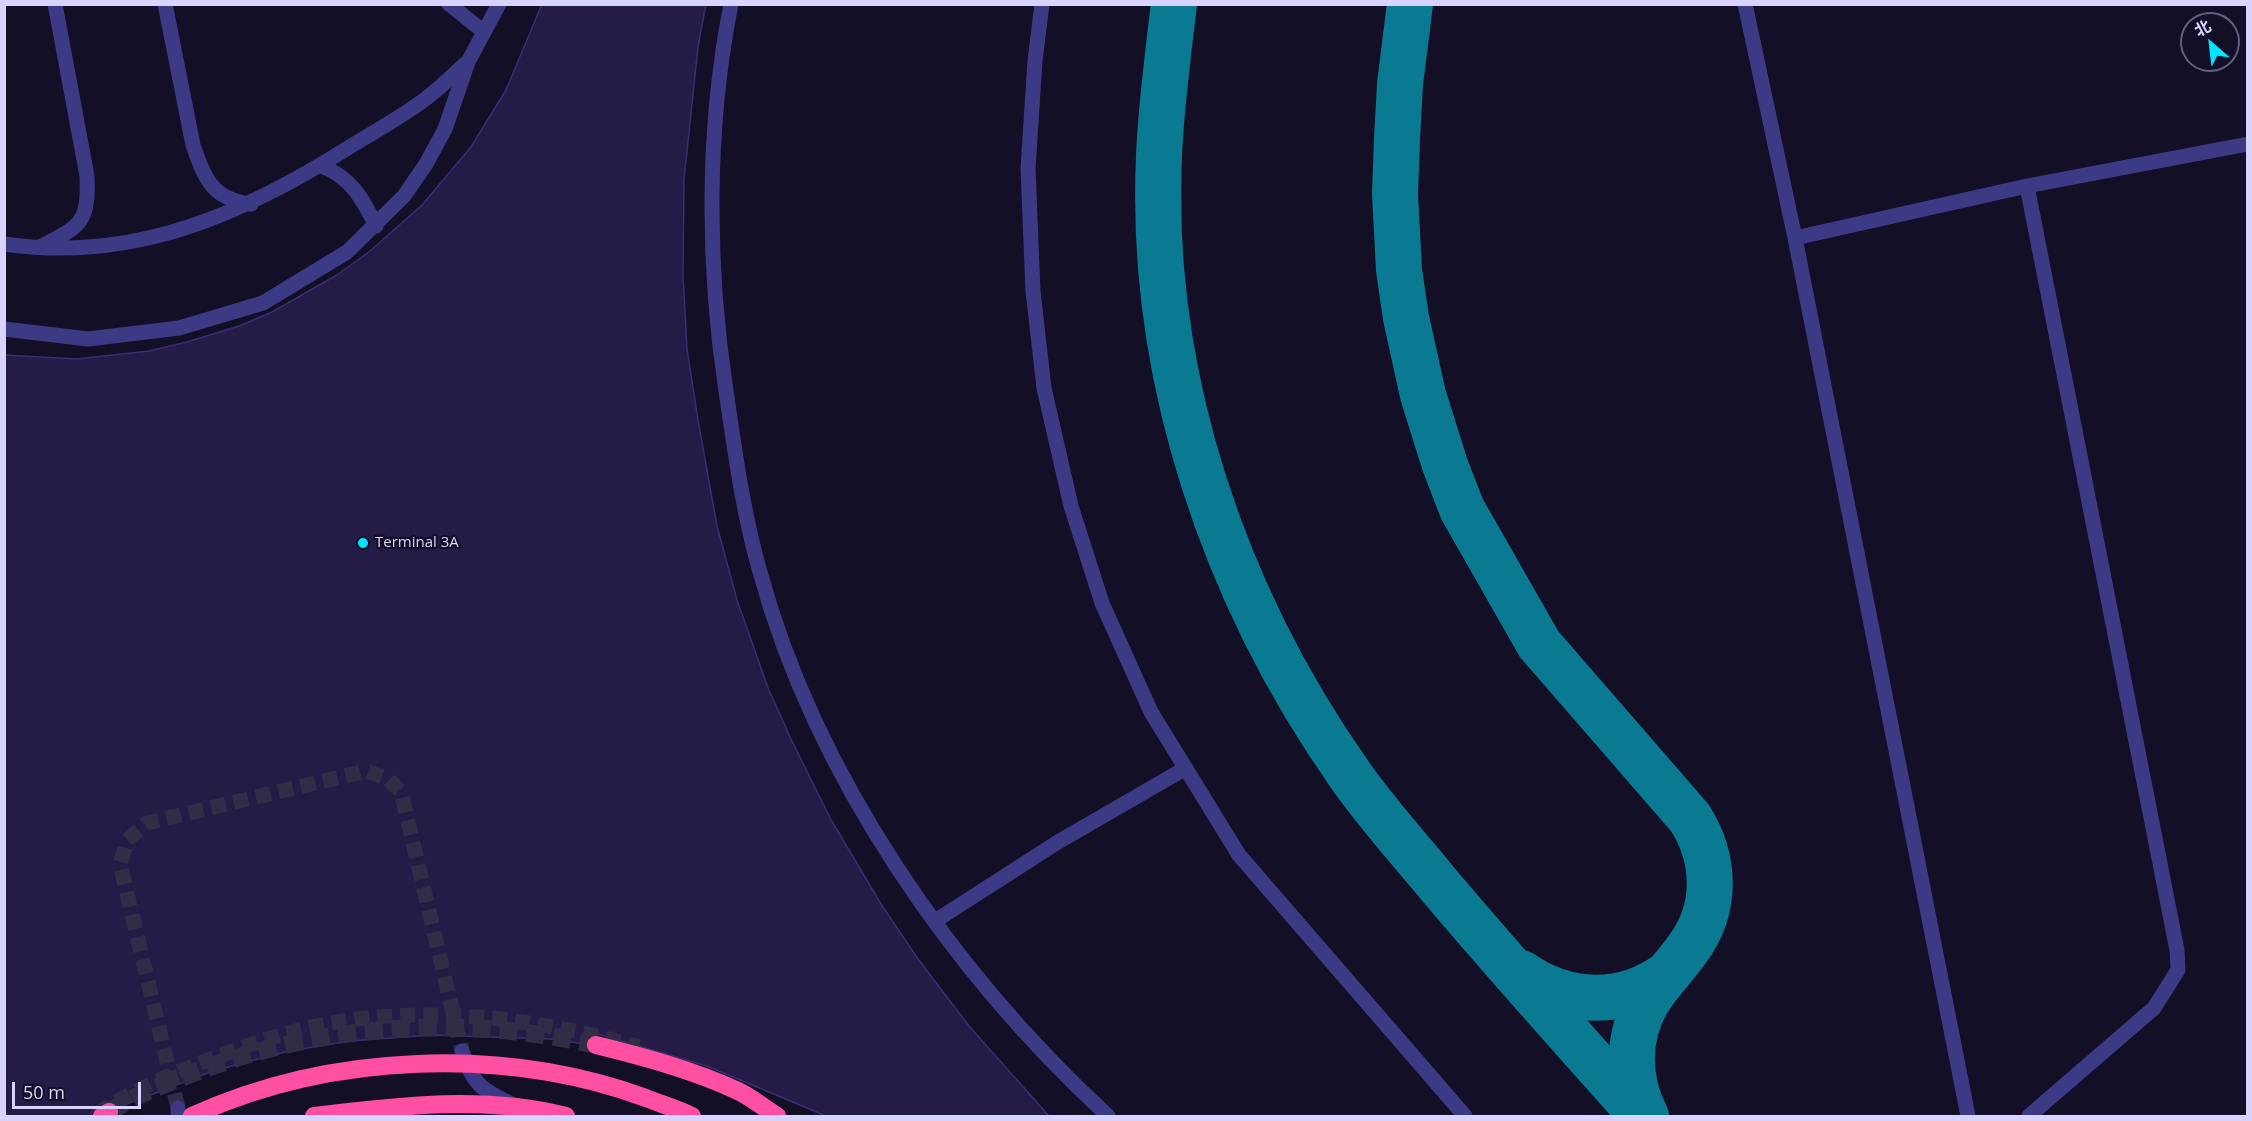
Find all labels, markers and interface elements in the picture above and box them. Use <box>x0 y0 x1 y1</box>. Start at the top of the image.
north arrow <box>2180 12 2240 72</box>
text: 北 <box>2190 14 2215 41</box>
place label: Terminal 3A <box>375 534 459 552</box>
marker: Terminal 3A <box>356 536 370 550</box>
scale bar <box>15 1070 144 1108</box>
text: 50 m <box>23 1080 65 1104</box>

